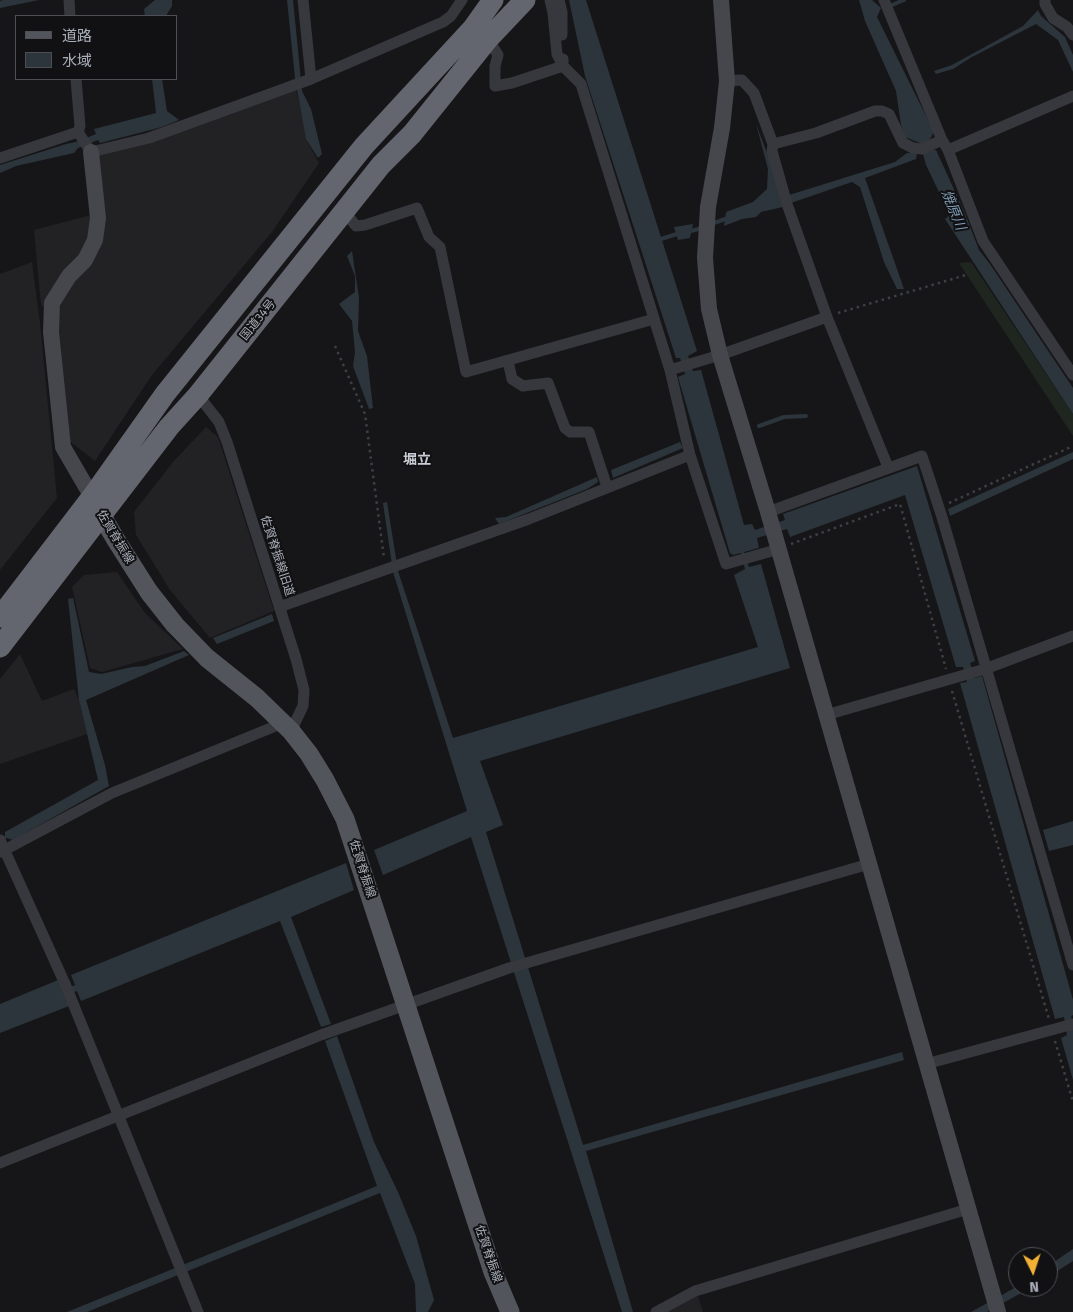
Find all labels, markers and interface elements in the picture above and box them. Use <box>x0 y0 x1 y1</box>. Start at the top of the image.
legend <box>15 15 178 80</box>
text: 道路 <box>62 27 92 45</box>
text: 水域 <box>62 52 92 70</box>
water label: 焼原川 <box>937 187 969 233</box>
street label: 国道34号 <box>237 297 279 343</box>
district label: 堀立 <box>403 452 431 468</box>
street label: 佐賀脊振線 <box>93 508 137 566</box>
street label: 佐賀脊振線旧道 <box>257 514 297 598</box>
street label: 佐賀脊振線 <box>346 838 378 900</box>
street label: 佐賀脊振線 <box>471 1223 505 1285</box>
north arrow <box>1008 1247 1058 1297</box>
text: N <box>1029 1278 1039 1295</box>

